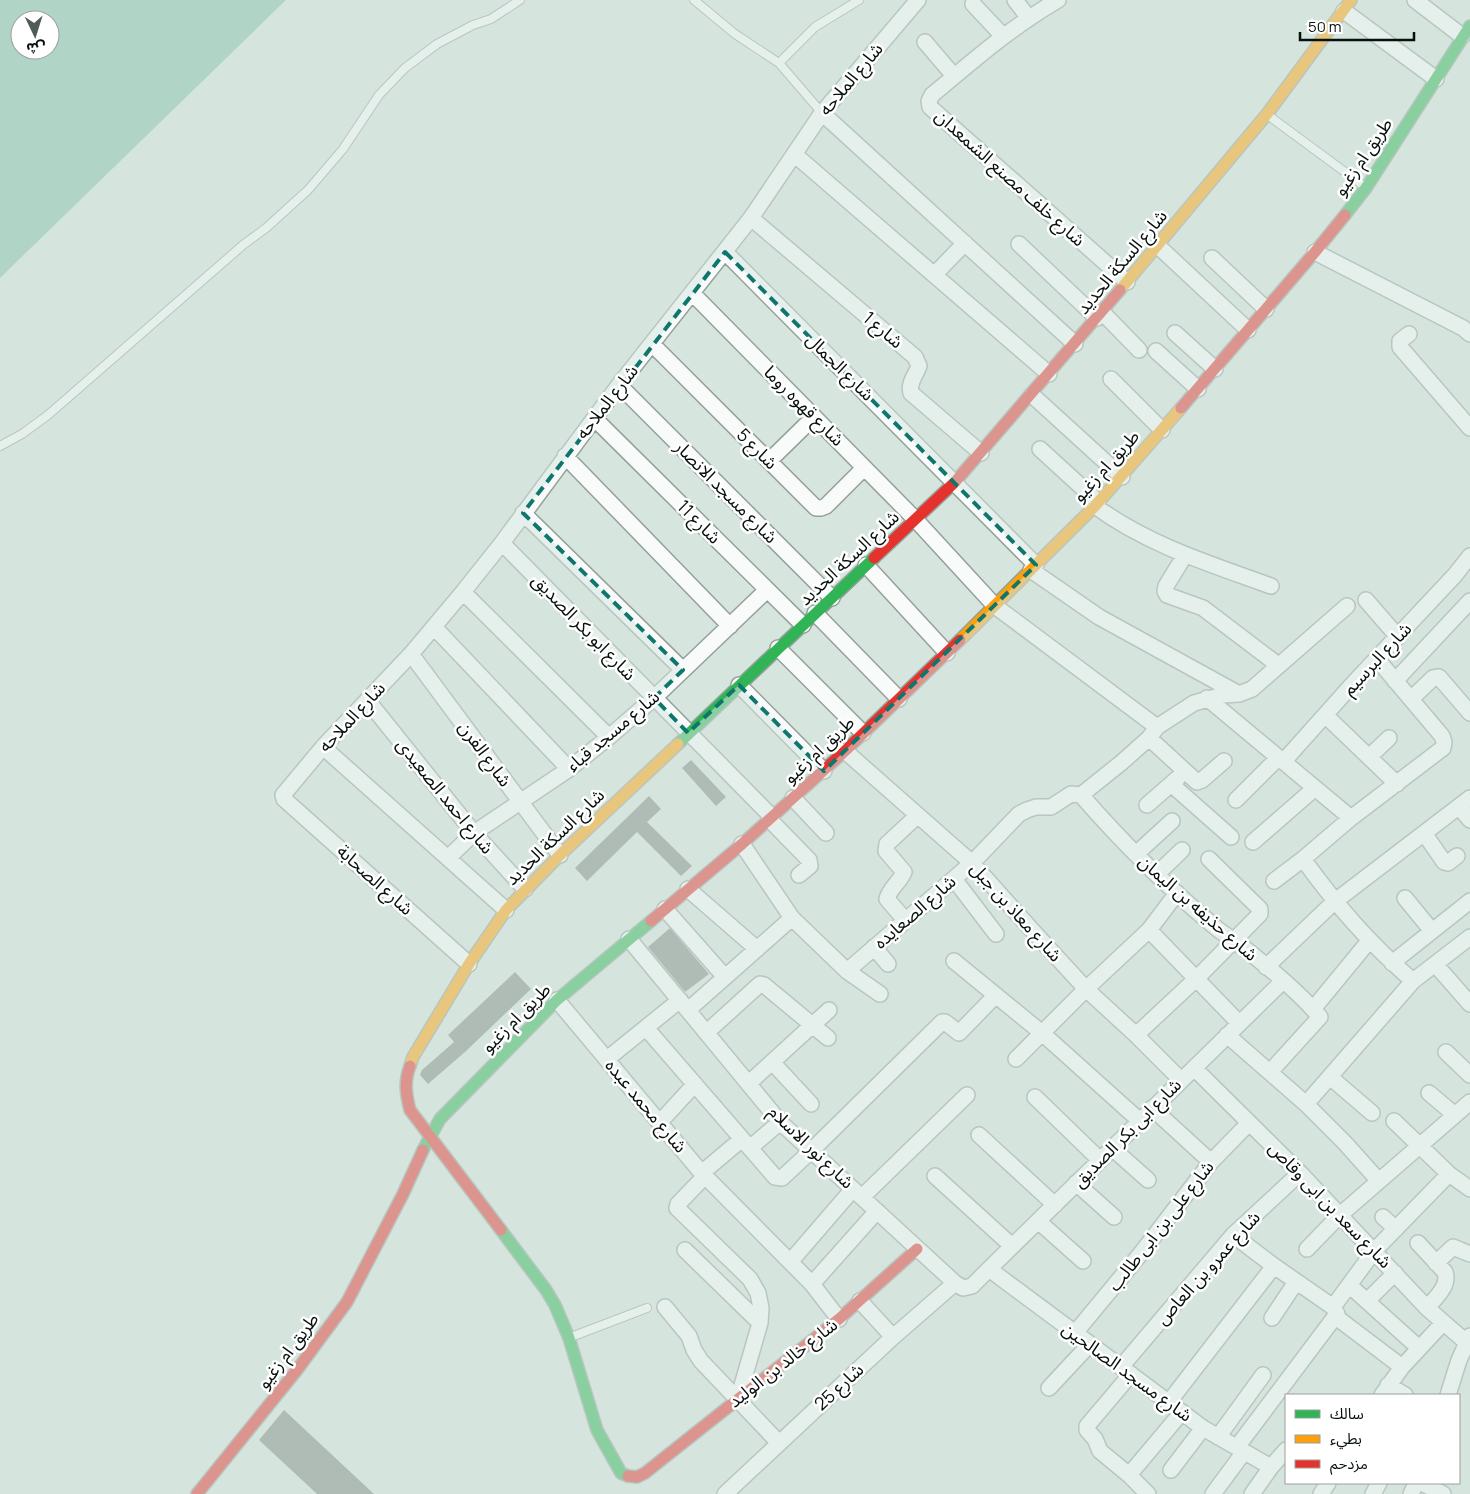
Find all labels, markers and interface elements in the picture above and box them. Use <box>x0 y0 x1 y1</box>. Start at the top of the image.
north arrow <box>10 10 60 60</box>
scale bar <box>1300 10 1414 42</box>
text: 50 m <box>1308 16 1342 37</box>
street label: شارع الملاحه <box>813 37 890 122</box>
text: ش <box>26 38 46 59</box>
street label: شارع خلف مصنع الشمعدان <box>928 103 1091 253</box>
street label: طريق ام زغيو <box>1327 113 1400 202</box>
street label: شارع السكة الحديد <box>1070 204 1174 321</box>
street label: شارع 1 <box>856 305 909 355</box>
street label: شارع الجمال <box>799 327 880 408</box>
street label: شارع الملاحه <box>570 359 645 445</box>
street label: شارع قهوه روما <box>757 360 850 453</box>
street label: شارع 5 <box>730 422 784 476</box>
street label: طريق ام زغيو <box>1066 424 1146 509</box>
street label: شارع مسجد الانصار <box>667 434 783 550</box>
street label: شارع 11 <box>670 494 727 551</box>
street label: شارع السكة الحديد <box>793 504 906 612</box>
street label: شارع ابو بكر الصديق <box>525 568 642 687</box>
street label: شارع البرسيم <box>1336 617 1418 702</box>
street label: شارع الملاحه <box>312 676 392 759</box>
street label: شارع مسجد قباء <box>561 684 666 779</box>
street label: طريق ام زغيو <box>777 710 861 791</box>
street label: شارع الفرن <box>451 716 518 793</box>
street label: شارع احمد الصعيدى <box>389 732 500 860</box>
street label: شارع السكة الحديد <box>499 783 611 892</box>
street label: شارع الصحابة <box>330 839 419 922</box>
street label: شارع حذيفه بن اليمان <box>1132 849 1263 968</box>
street label: شارع معاذ بن جبل <box>963 856 1068 968</box>
street label: شارع الصعايده <box>868 869 963 956</box>
street label: طريق ام زغيو <box>475 977 557 1059</box>
street label: شارع محمد عبده <box>598 1053 693 1159</box>
street label: شارع ابى بكر الصديق <box>1067 1073 1188 1194</box>
street label: شارع نور الاسلام <box>761 1099 860 1195</box>
street label: شارع سعد بن ابى وقاص <box>1262 1136 1398 1275</box>
street label: شارع على بن ابى طالب <box>1102 1155 1221 1297</box>
street label: شارع عمرو بن العاص <box>1150 1205 1267 1331</box>
street label: طريق ام زغيو <box>251 1308 326 1395</box>
street label: شارع خالد بن الوليد <box>723 1312 844 1415</box>
street label: شارع مسجد الصالحين <box>1056 1316 1197 1429</box>
street label: شارع 25 <box>808 1357 870 1417</box>
legend <box>1285 1394 1460 1484</box>
text: سالك <box>1330 1403 1364 1424</box>
text: بطيء <box>1330 1428 1362 1450</box>
text: مزدحم <box>1330 1453 1368 1475</box>

